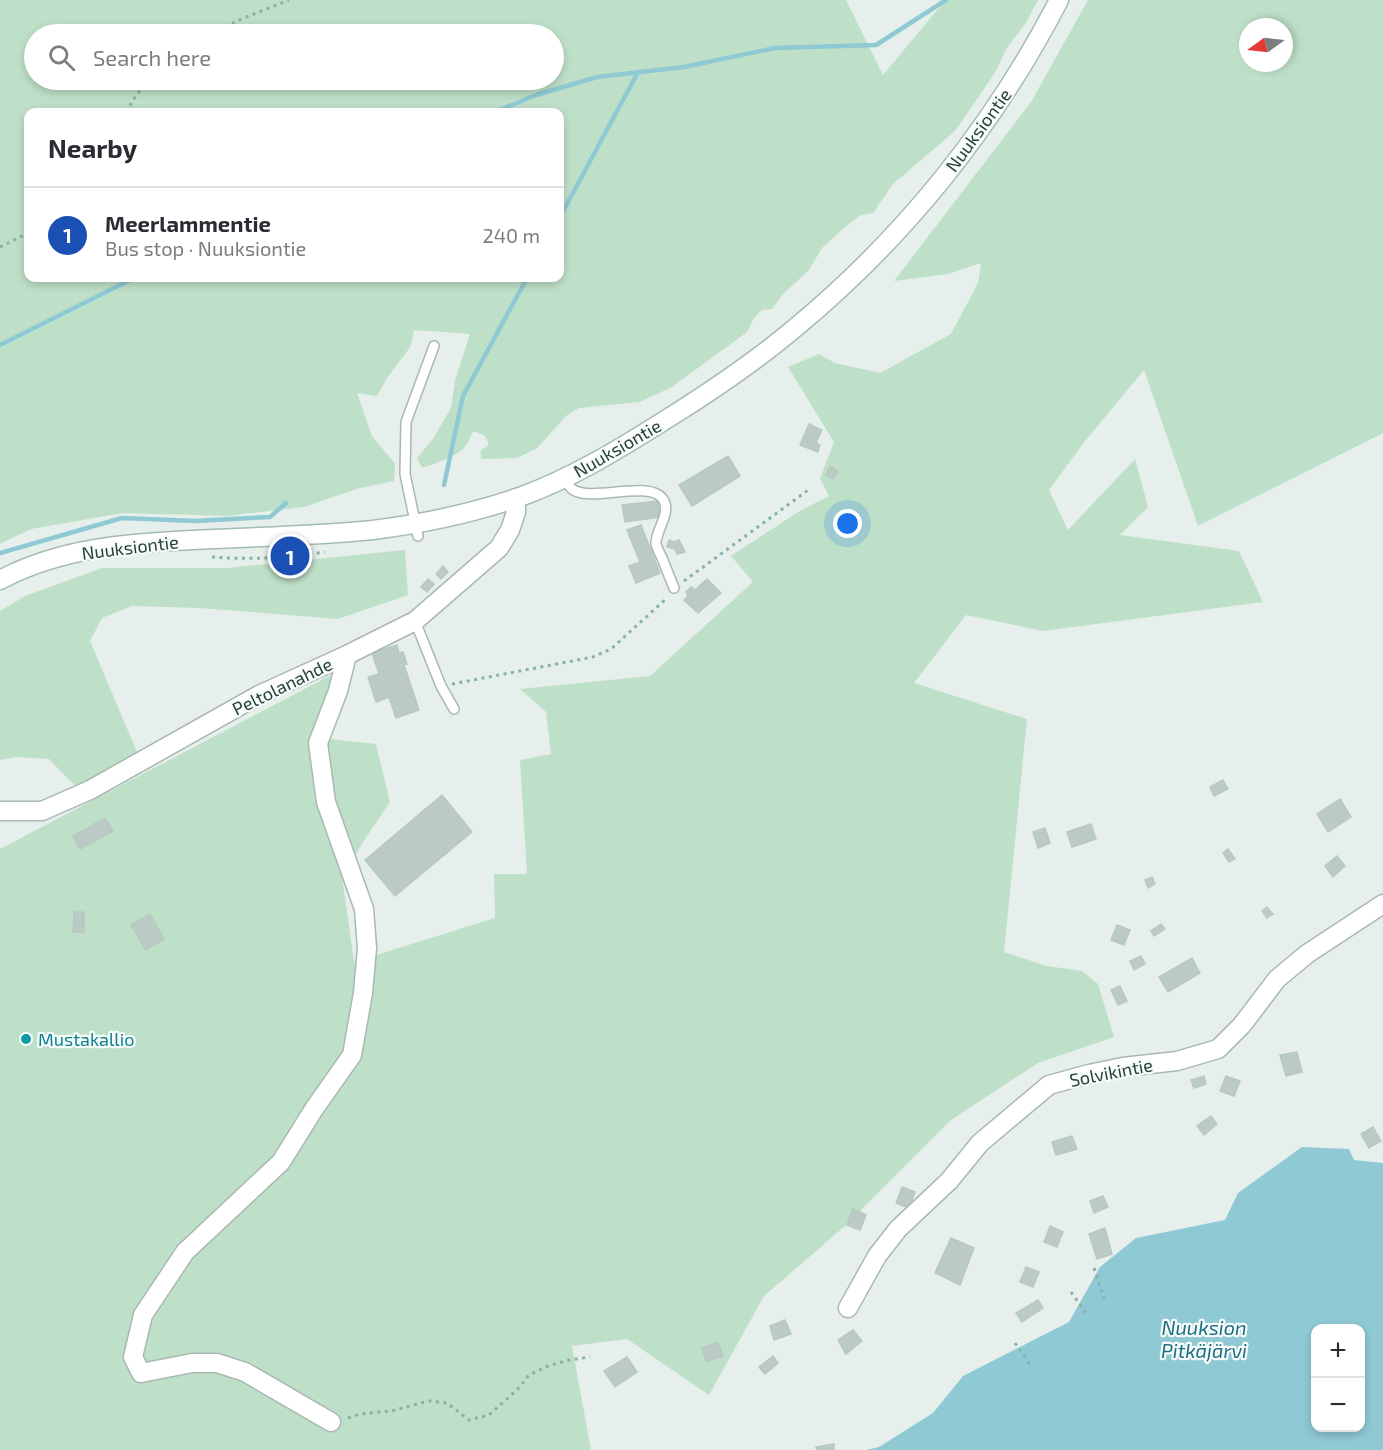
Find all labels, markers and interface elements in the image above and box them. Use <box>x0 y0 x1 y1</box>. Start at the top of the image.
north arrow <box>1239 18 1293 72</box>
search box <box>24 24 564 90</box>
icon: search <box>45 41 78 74</box>
text: Search here <box>93 44 211 70</box>
street label: Nuuksiontie <box>940 84 1016 176</box>
text: Nearby <box>48 132 137 163</box>
text: Meerlammentie <box>105 210 271 236</box>
text: 1 <box>63 223 72 247</box>
text: 240 m <box>482 223 540 247</box>
text: Bus stop · Nuuksiontie <box>105 236 306 260</box>
street label: Nuuksiontie <box>569 414 665 482</box>
your location <box>833 509 862 538</box>
street label: Nuuksiontie <box>80 530 180 564</box>
pin: 1 <box>270 534 310 578</box>
street label: Peltolanahde <box>228 652 336 720</box>
place label: Mustakallio <box>38 1028 134 1050</box>
marker: Mustakallio <box>19 1032 33 1046</box>
street label: Solvikintie <box>1067 1053 1155 1091</box>
water label: Nuuksion Pitkäjärvi <box>1161 1315 1247 1362</box>
map controls <box>1311 1324 1365 1432</box>
button: + <box>1311 1324 1365 1378</box>
button: − <box>1311 1378 1365 1432</box>

